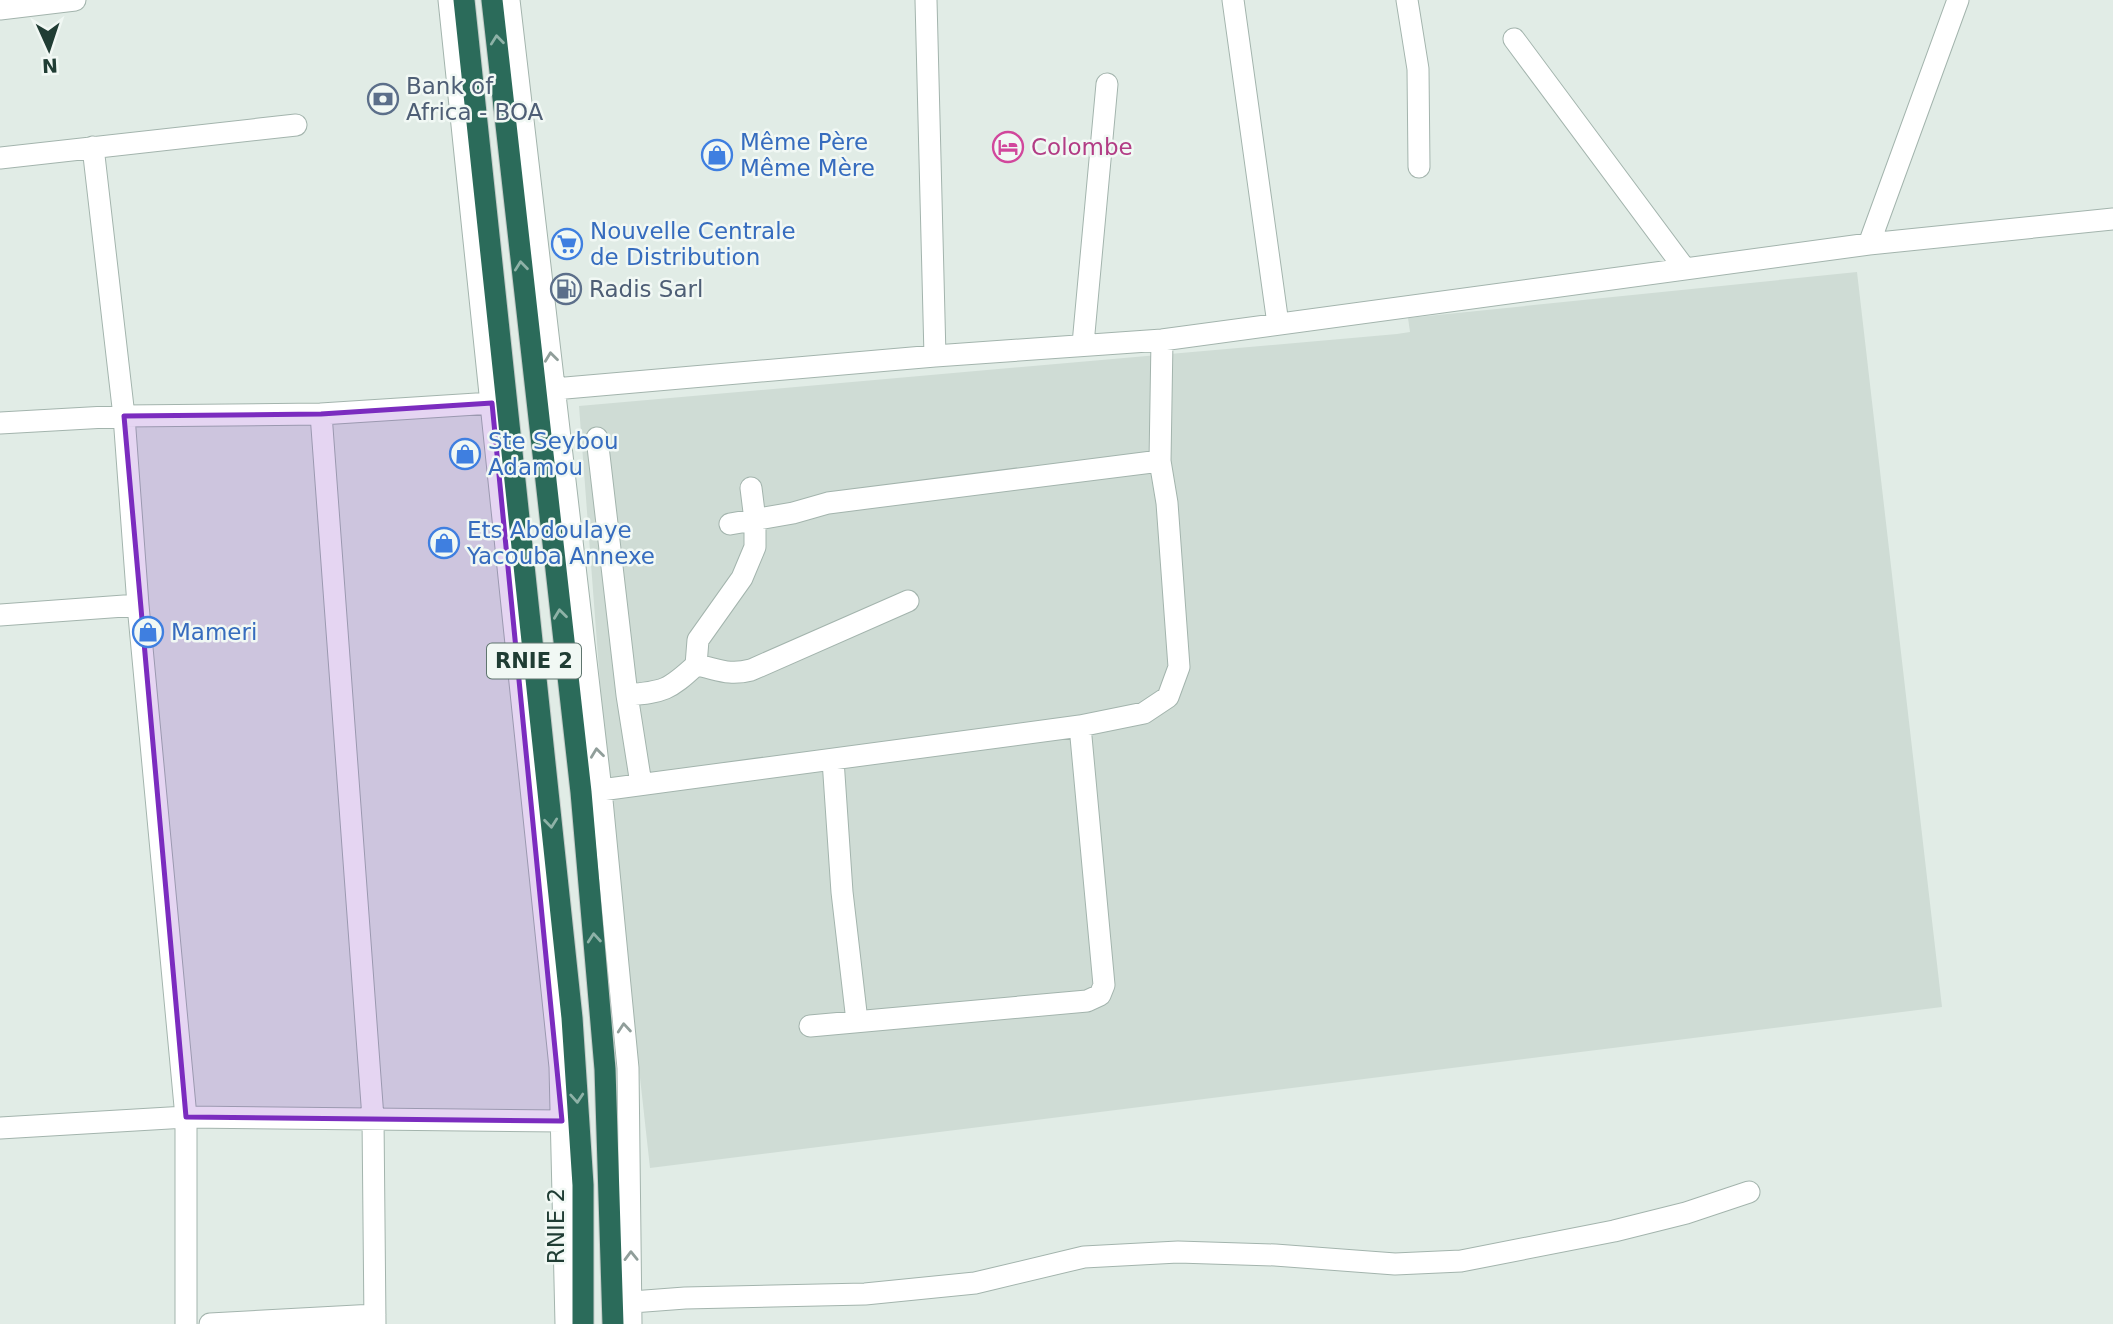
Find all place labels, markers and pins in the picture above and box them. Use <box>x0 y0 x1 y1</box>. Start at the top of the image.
place label: Bank of Africa - BOA <box>406 73 544 125</box>
bank icon: Bank of Africa - BOA <box>366 82 400 116</box>
place label: Même Père Même Mère <box>740 129 875 181</box>
hotel icon: Colombe <box>991 130 1025 164</box>
place label: Colombe <box>1031 134 1133 160</box>
shop icon: Même Père Même Mère <box>700 138 734 172</box>
place label: Nouvelle Centrale de Distribution <box>590 218 796 270</box>
supermarket icon: Nouvelle Centrale de Distribution <box>550 227 584 261</box>
fuel station icon: Radis Sarl <box>549 272 583 306</box>
place label: Radis Sarl <box>589 276 703 302</box>
place label: Ste Seybou Adamou <box>488 428 619 480</box>
shop icon: Ste Seybou Adamou <box>448 437 482 471</box>
place label: Ets Abdoulaye Yacouba Annexe <box>466 517 655 569</box>
shop icon: Ets Abdoulaye Yacouba Annexe <box>427 526 461 560</box>
shop icon: Mameri <box>131 615 165 649</box>
place label: Mameri <box>171 619 257 645</box>

